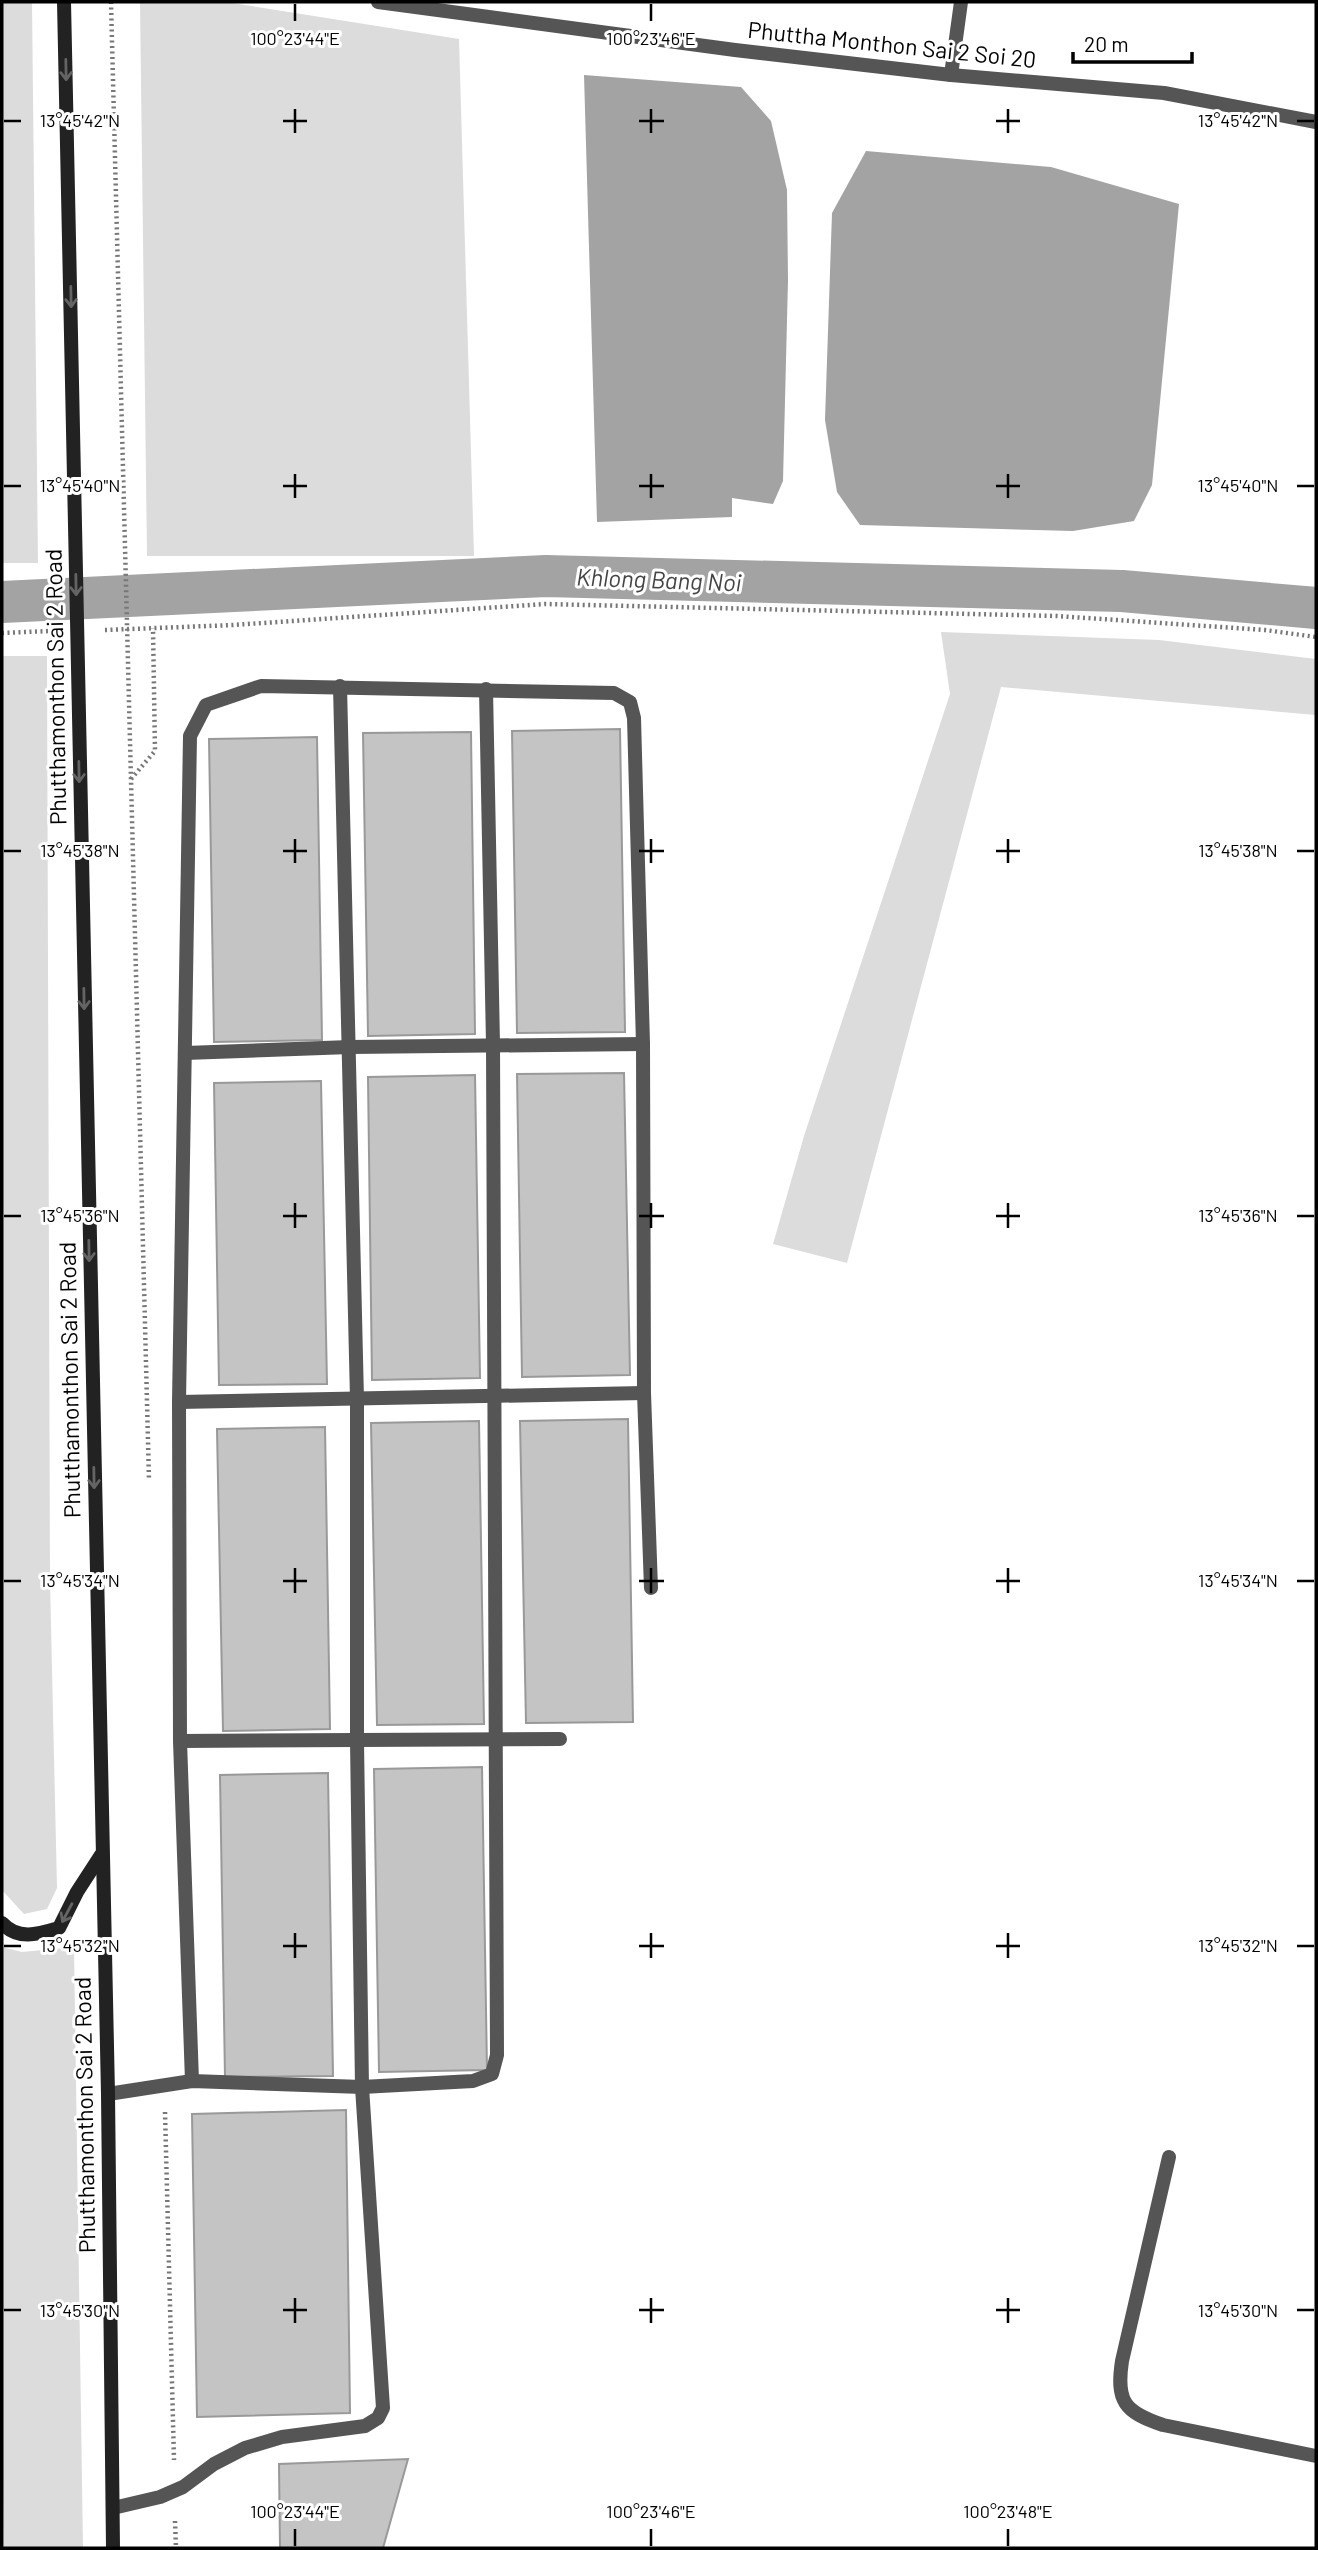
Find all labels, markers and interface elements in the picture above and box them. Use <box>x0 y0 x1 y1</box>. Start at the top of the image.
street label: Phuttha Monthon Sai 2 Soi 20 <box>747 15 1037 73</box>
scale bar <box>1073 21 1192 65</box>
text: 100°23'44"E <box>250 27 340 49</box>
text: 100°23'46"E <box>606 27 696 49</box>
text: 20 m <box>1084 31 1129 56</box>
one-way arrow <box>59 58 72 81</box>
text: 13°45'42"N <box>40 109 120 131</box>
text: 13°45'42"N <box>1198 109 1278 131</box>
one-way arrow <box>64 286 77 309</box>
text: 13°45'40"N <box>40 474 120 496</box>
text: 13°45'40"N <box>1198 474 1278 496</box>
street label: Phutthamonthon Sai 2 Road <box>39 548 71 826</box>
water label: Khlong Bang Noi <box>576 562 742 596</box>
one-way arrow <box>69 573 83 596</box>
one-way arrow <box>72 760 86 783</box>
text: 13°45'38"N <box>40 839 120 861</box>
text: 13°45'38"N <box>1198 839 1278 861</box>
one-way arrow <box>77 987 90 1010</box>
text: 13°45'36"N <box>40 1204 120 1226</box>
text: 13°45'36"N <box>1198 1204 1278 1226</box>
one-way arrow <box>82 1239 96 1262</box>
street label: Phutthamonthon Sai 2 Road <box>53 1241 85 1519</box>
one-way arrow <box>87 1467 101 1490</box>
text: 13°45'34"N <box>40 1569 120 1591</box>
text: 13°45'34"N <box>1198 1569 1278 1591</box>
one-way arrow <box>59 1902 73 1923</box>
text: 13°45'32"N <box>40 1934 120 1956</box>
text: 13°45'32"N <box>1198 1934 1278 1956</box>
street label: Phutthamonthon Sai 2 Road <box>68 1976 100 2254</box>
text: 13°45'30"N <box>40 2299 120 2321</box>
text: 13°45'30"N <box>1198 2299 1278 2321</box>
text: 100°23'44"E <box>250 2500 340 2522</box>
text: 100°23'46"E <box>606 2500 696 2522</box>
text: 100°23'48"E <box>963 2500 1053 2522</box>

